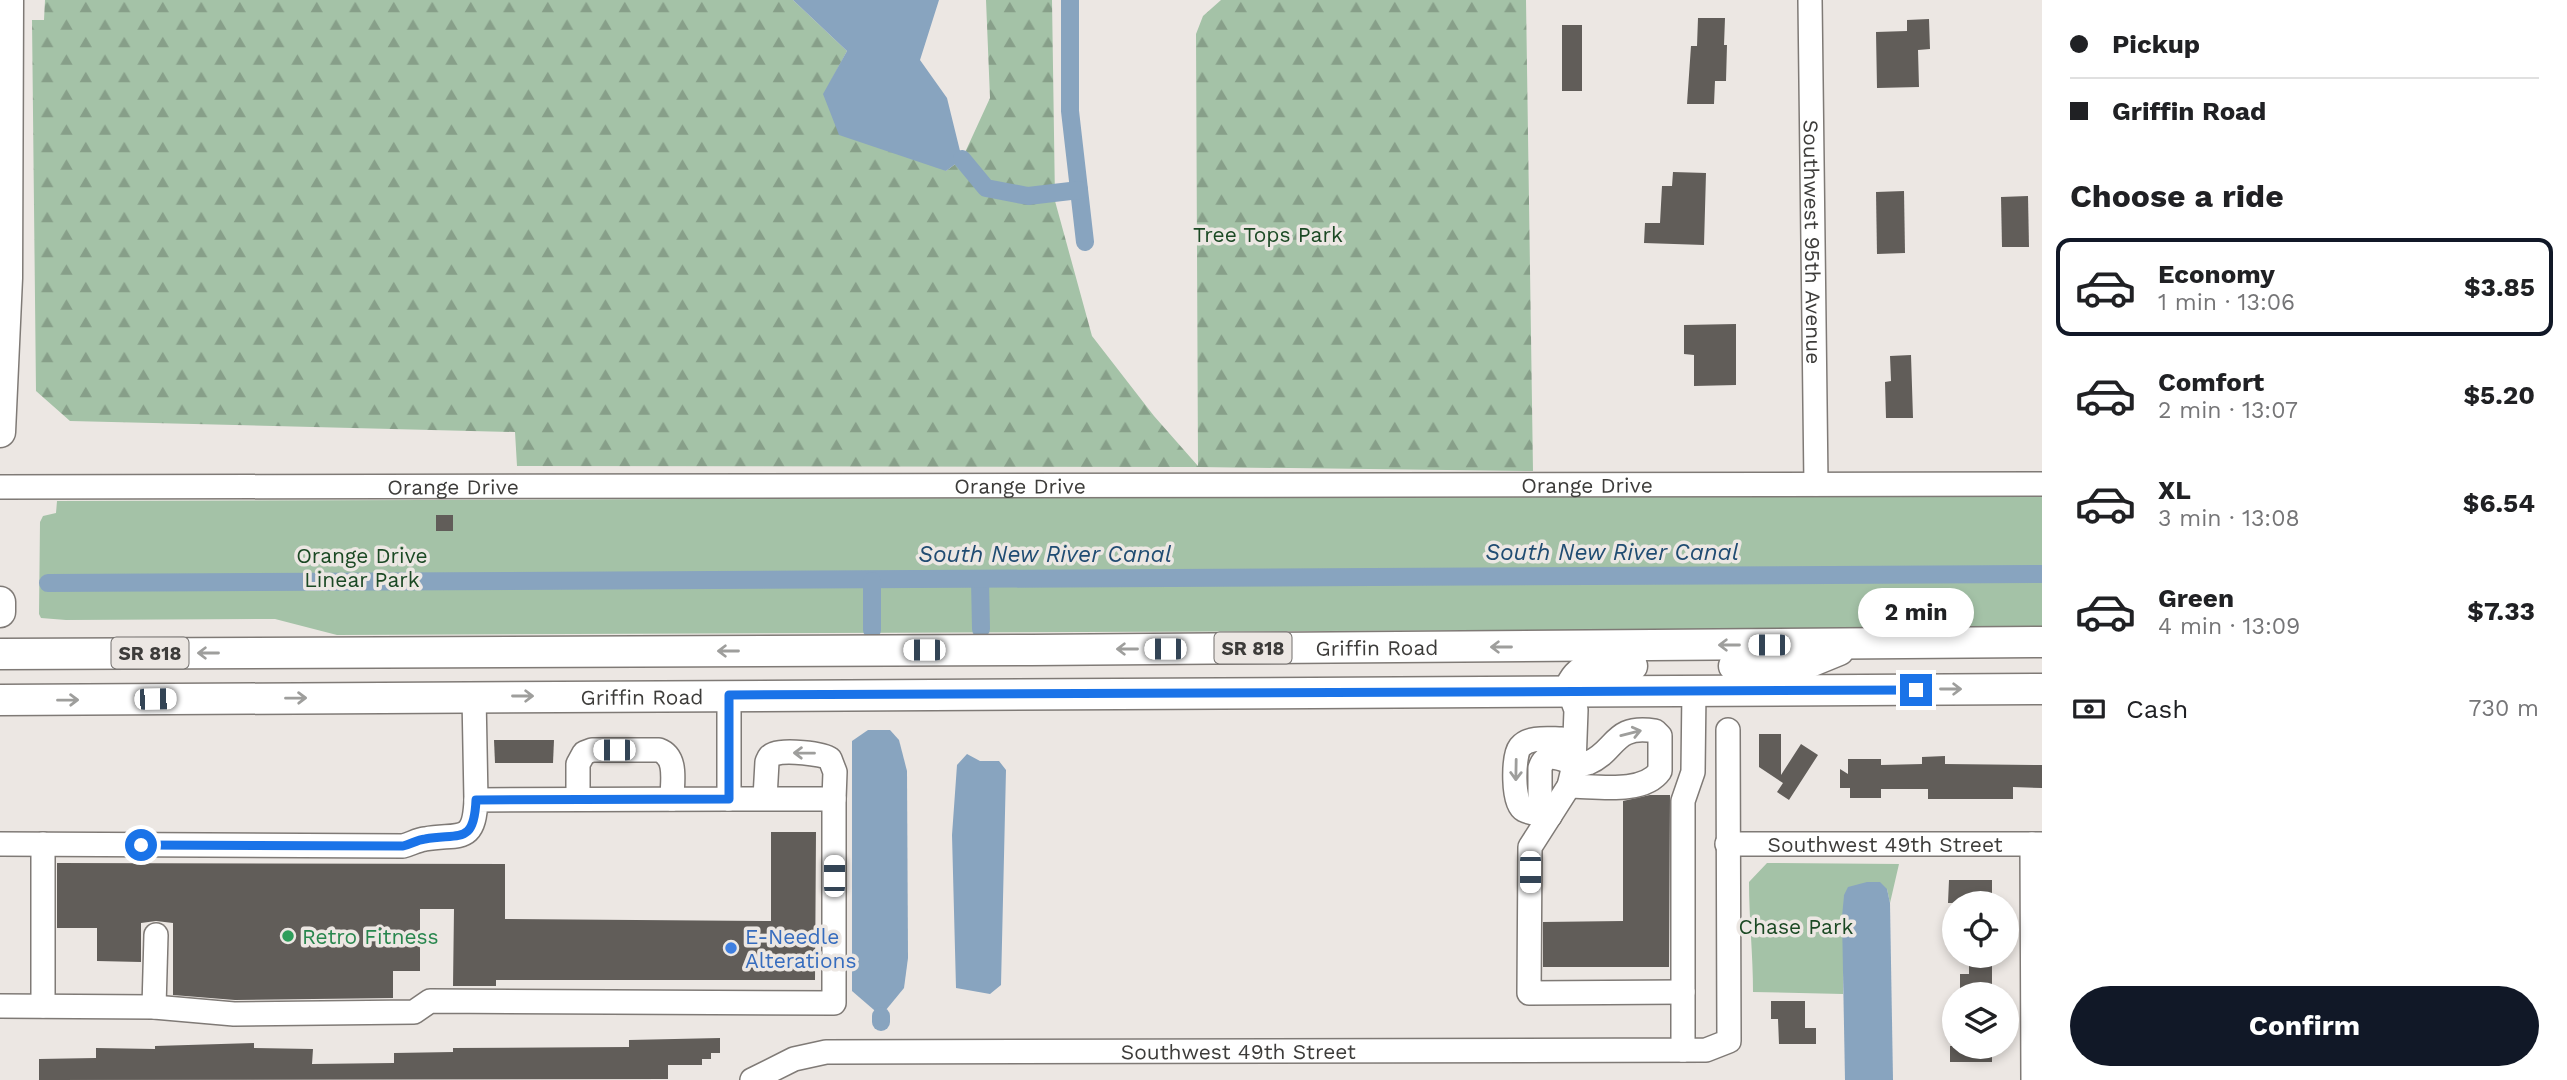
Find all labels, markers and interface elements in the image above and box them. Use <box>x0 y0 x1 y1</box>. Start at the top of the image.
text: Pickup <box>2112 29 2200 59</box>
text: Griffin Road <box>2112 96 2266 126</box>
street label: Southwest 95th Avenue <box>1799 119 1827 365</box>
text: Choose a ride <box>2070 177 2284 215</box>
park label: Tree Tops Park <box>1193 222 1343 247</box>
icon: car <box>2074 256 2137 319</box>
text: Economy <box>2158 259 2275 289</box>
text: $3.85 <box>2464 272 2535 302</box>
text: 1 min · 13:06 <box>2158 289 2295 316</box>
icon: car <box>2074 364 2137 427</box>
text: Comfort <box>2158 367 2264 397</box>
text: $5.20 <box>2463 380 2535 410</box>
text: 2 min · 13:07 <box>2158 397 2298 424</box>
street label: Orange Drive <box>1521 472 1653 497</box>
icon: car <box>2074 472 2137 535</box>
street label: Orange Drive <box>954 473 1086 498</box>
street label: Orange Drive <box>387 474 519 499</box>
text: XL <box>2158 475 2191 505</box>
text: $6.54 <box>2463 488 2535 518</box>
text: 3 min · 13:08 <box>2158 505 2300 532</box>
water label: South New River Canal <box>1485 539 1739 566</box>
water label: South New River Canal <box>918 541 1172 568</box>
park label: Orange Drive Linear Park <box>296 543 428 592</box>
icon: car <box>2074 580 2137 643</box>
text: Green <box>2158 583 2234 613</box>
callout: 2 min <box>1858 588 1974 638</box>
text: $7.33 <box>2467 596 2535 626</box>
text: 2 min <box>1885 599 1947 626</box>
text: 4 min · 13:09 <box>2158 613 2300 640</box>
road number: SR 818 <box>1214 632 1292 664</box>
street label: Griffin Road <box>1315 634 1439 660</box>
car <box>1749 635 1791 656</box>
road number: SR 818 <box>111 638 188 668</box>
one-way arrow <box>1718 638 1741 652</box>
car <box>1145 639 1187 660</box>
car <box>904 640 946 661</box>
one-way arrow <box>1490 640 1513 654</box>
one-way arrow <box>1116 642 1139 656</box>
one-way arrow <box>717 644 740 658</box>
one-way arrow <box>197 646 220 660</box>
route end <box>1900 674 1932 706</box>
one-way arrow <box>1939 682 1962 696</box>
street label: Griffin Road <box>580 684 704 709</box>
car <box>134 688 177 710</box>
one-way arrow <box>511 689 534 703</box>
icon: cash <box>2070 690 2108 728</box>
one-way arrow <box>284 691 307 704</box>
one-way arrow <box>56 693 79 707</box>
text: Cash <box>2126 694 2188 724</box>
text: 730 m <box>2469 695 2539 722</box>
one-way arrow <box>1619 726 1641 739</box>
car <box>594 740 636 761</box>
one-way arrow <box>793 747 816 760</box>
one-way arrow <box>1509 758 1522 781</box>
route start <box>125 829 157 861</box>
street label: Southwest 49th Street <box>1767 832 2003 857</box>
car <box>1520 851 1541 893</box>
car <box>824 855 845 897</box>
map controls <box>1942 891 2019 1059</box>
button: locate <box>1942 891 2019 968</box>
park label: Chase Park <box>1739 914 1853 939</box>
place label: Retro Fitness <box>302 924 439 949</box>
place label: E-Needle Alterations <box>745 924 857 973</box>
marker: Retro Fitness <box>280 928 296 944</box>
marker: E-Needle Alterations <box>723 940 739 956</box>
button: layers <box>1942 982 2019 1059</box>
button: Confirm <box>2070 986 2539 1066</box>
street label: Southwest 49th Street <box>1121 1038 1356 1064</box>

